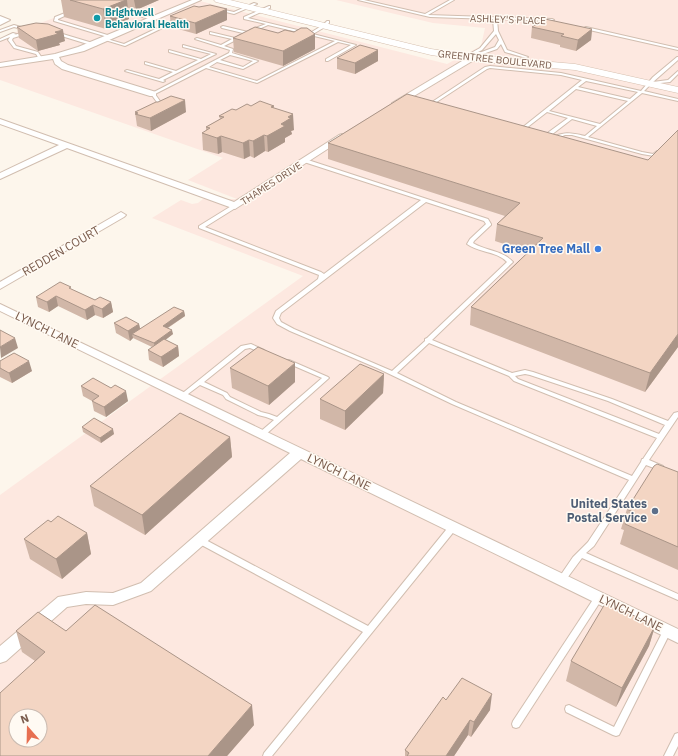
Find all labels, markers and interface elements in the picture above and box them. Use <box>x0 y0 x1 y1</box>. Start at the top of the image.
place label: Brightwell Behavioral Health <box>105 6 189 31</box>
street label: ASHLEY'S PLACE <box>470 12 546 27</box>
marker: Brightwell Behavioral Health <box>92 13 102 23</box>
street label: GREENTREE BOULEVARD <box>437 47 553 72</box>
street label: THAMES DRIVE <box>238 159 304 208</box>
street label: REDDEN COURT <box>19 222 102 279</box>
place label: Green Tree Mall <box>502 241 590 256</box>
marker: Green Tree Mall <box>593 244 603 254</box>
street label: LYNCH LANE <box>13 308 81 351</box>
street label: LYNCH LANE <box>305 450 373 493</box>
place label: United States Postal Service <box>567 496 647 525</box>
marker: United States Postal Service <box>650 506 660 516</box>
street label: LYNCH LANE <box>597 591 665 634</box>
north arrow <box>8 708 48 748</box>
text: N <box>18 711 31 727</box>

